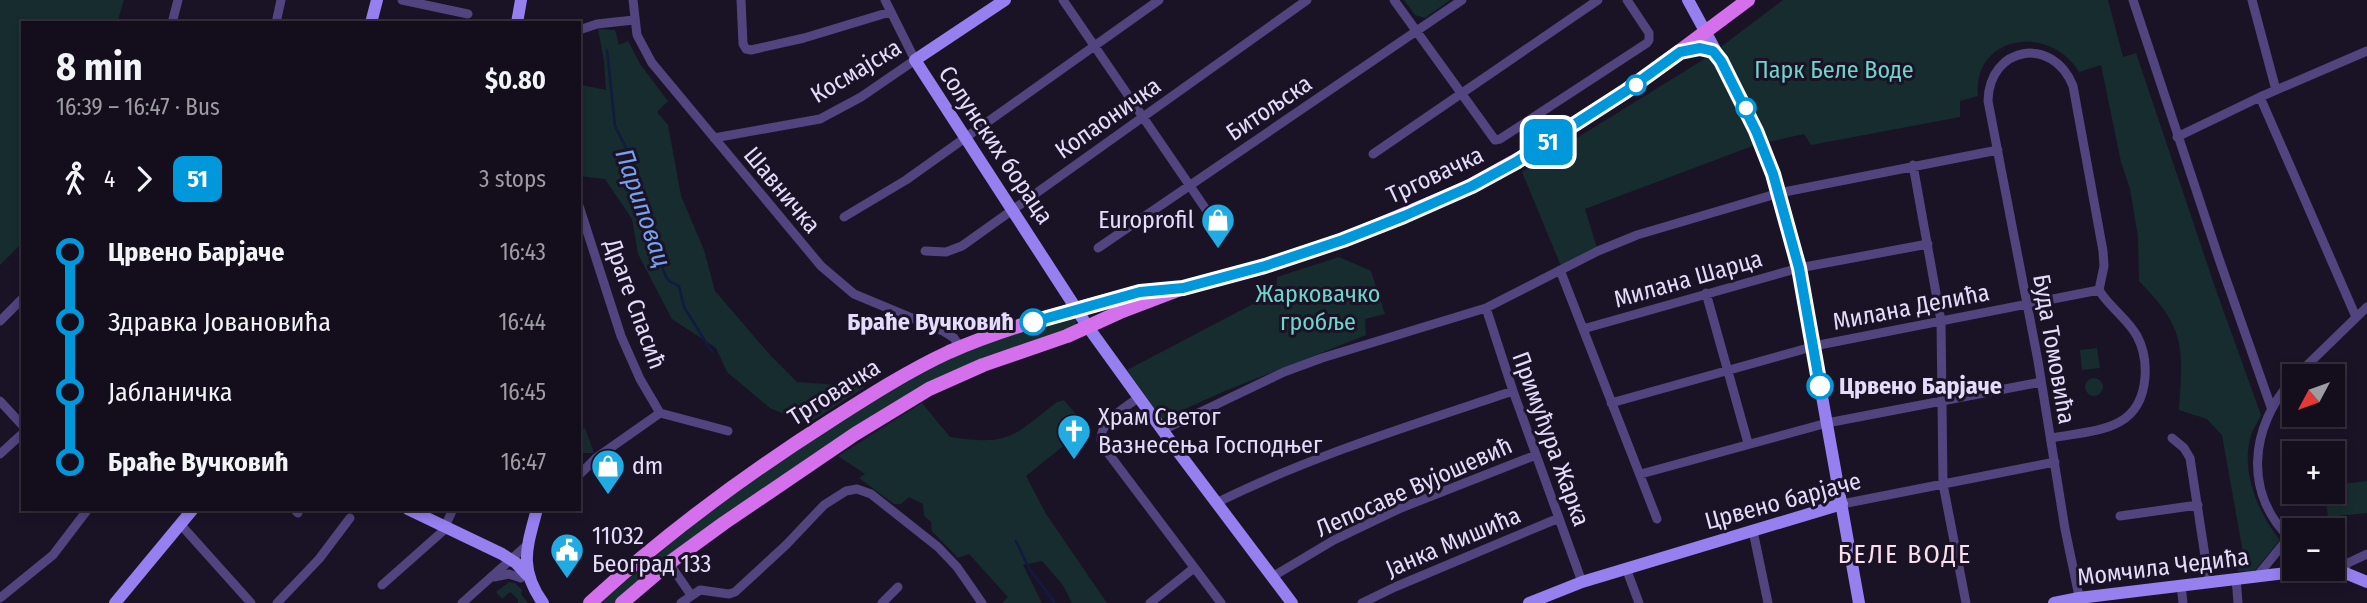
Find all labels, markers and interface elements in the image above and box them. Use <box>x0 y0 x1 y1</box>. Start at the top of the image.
street label: Космајска <box>806 33 906 109</box>
text: 8 min <box>56 44 143 90</box>
park label: Парк Беле Воде <box>1754 56 1914 84</box>
street label: Солунских бораца <box>933 61 1059 229</box>
text: $0.80 <box>485 65 546 96</box>
street label: Битољска <box>1221 69 1317 147</box>
street label: Копаоничка <box>1050 71 1166 165</box>
unlabelled marker <box>1626 75 1646 95</box>
text: 16:39 – 16:47 · Bus <box>56 93 220 121</box>
unlabelled marker <box>1736 98 1756 118</box>
line badge: 51 <box>1516 119 1580 165</box>
text: 51 <box>1538 128 1558 156</box>
street label: Трговачка <box>1382 140 1488 210</box>
street label: Шавничка <box>738 141 826 239</box>
water label: Париповац <box>608 145 678 271</box>
icon: walk <box>56 160 94 198</box>
icon: forward <box>125 160 163 198</box>
text: 4 <box>104 165 115 193</box>
text: 51 <box>187 165 208 193</box>
text: 3 stops <box>479 165 546 193</box>
shop icon: Europrofil <box>1199 201 1237 250</box>
place label: Europrofil <box>1098 206 1194 234</box>
street label: Драге Спасић <box>598 234 671 373</box>
text: Црвено Барјаче <box>108 237 285 268</box>
text: 16:43 <box>500 238 546 266</box>
street label: Милана Шарца <box>1611 244 1765 314</box>
street label: Буда Томовића <box>2027 272 2081 426</box>
street label: Милана Делића <box>1830 278 1992 336</box>
park label: Жарковачко гробље <box>1256 280 1380 336</box>
text: Здравка Јовановића <box>108 307 331 338</box>
text: 16:44 <box>499 308 546 336</box>
place label: Браће Вучковић <box>847 308 1014 336</box>
marker: Браће Вучковић <box>1020 309 1046 335</box>
street label: Примућура Жарка <box>1506 348 1596 530</box>
street label: Трговачка <box>783 353 885 431</box>
north arrow <box>2282 364 2345 427</box>
map controls <box>2282 364 2345 581</box>
place label: Црвено Барјаче <box>1839 372 2002 400</box>
marker: Црвено Барјаче <box>1807 373 1833 399</box>
text: Јабланичка <box>108 377 232 408</box>
text: 16:45 <box>499 378 546 406</box>
place label: Храм Светог Вазнесења Господњег <box>1098 403 1323 459</box>
church icon: Храм Светог Вазнесења Господњег <box>1055 412 1093 461</box>
street label: Лепосаве Вујошевић <box>1312 431 1516 543</box>
button: + <box>2282 441 2345 504</box>
text: Браће Вучковић <box>108 447 289 478</box>
shop icon: dm <box>589 447 627 496</box>
text: 16:47 <box>501 448 546 476</box>
place label: dm <box>632 452 663 480</box>
street label: Црвено барјаче <box>1702 467 1864 535</box>
street label: Јанка Мишића <box>1381 501 1525 583</box>
button: − <box>2282 518 2345 581</box>
place label: 11032 Београд 133 <box>592 522 711 578</box>
public building icon: 11032 Београд 133 <box>548 531 586 580</box>
district label: БЕЛЕ ВОДЕ <box>1838 539 1972 570</box>
street label: Момчила Чедића <box>2076 543 2250 591</box>

